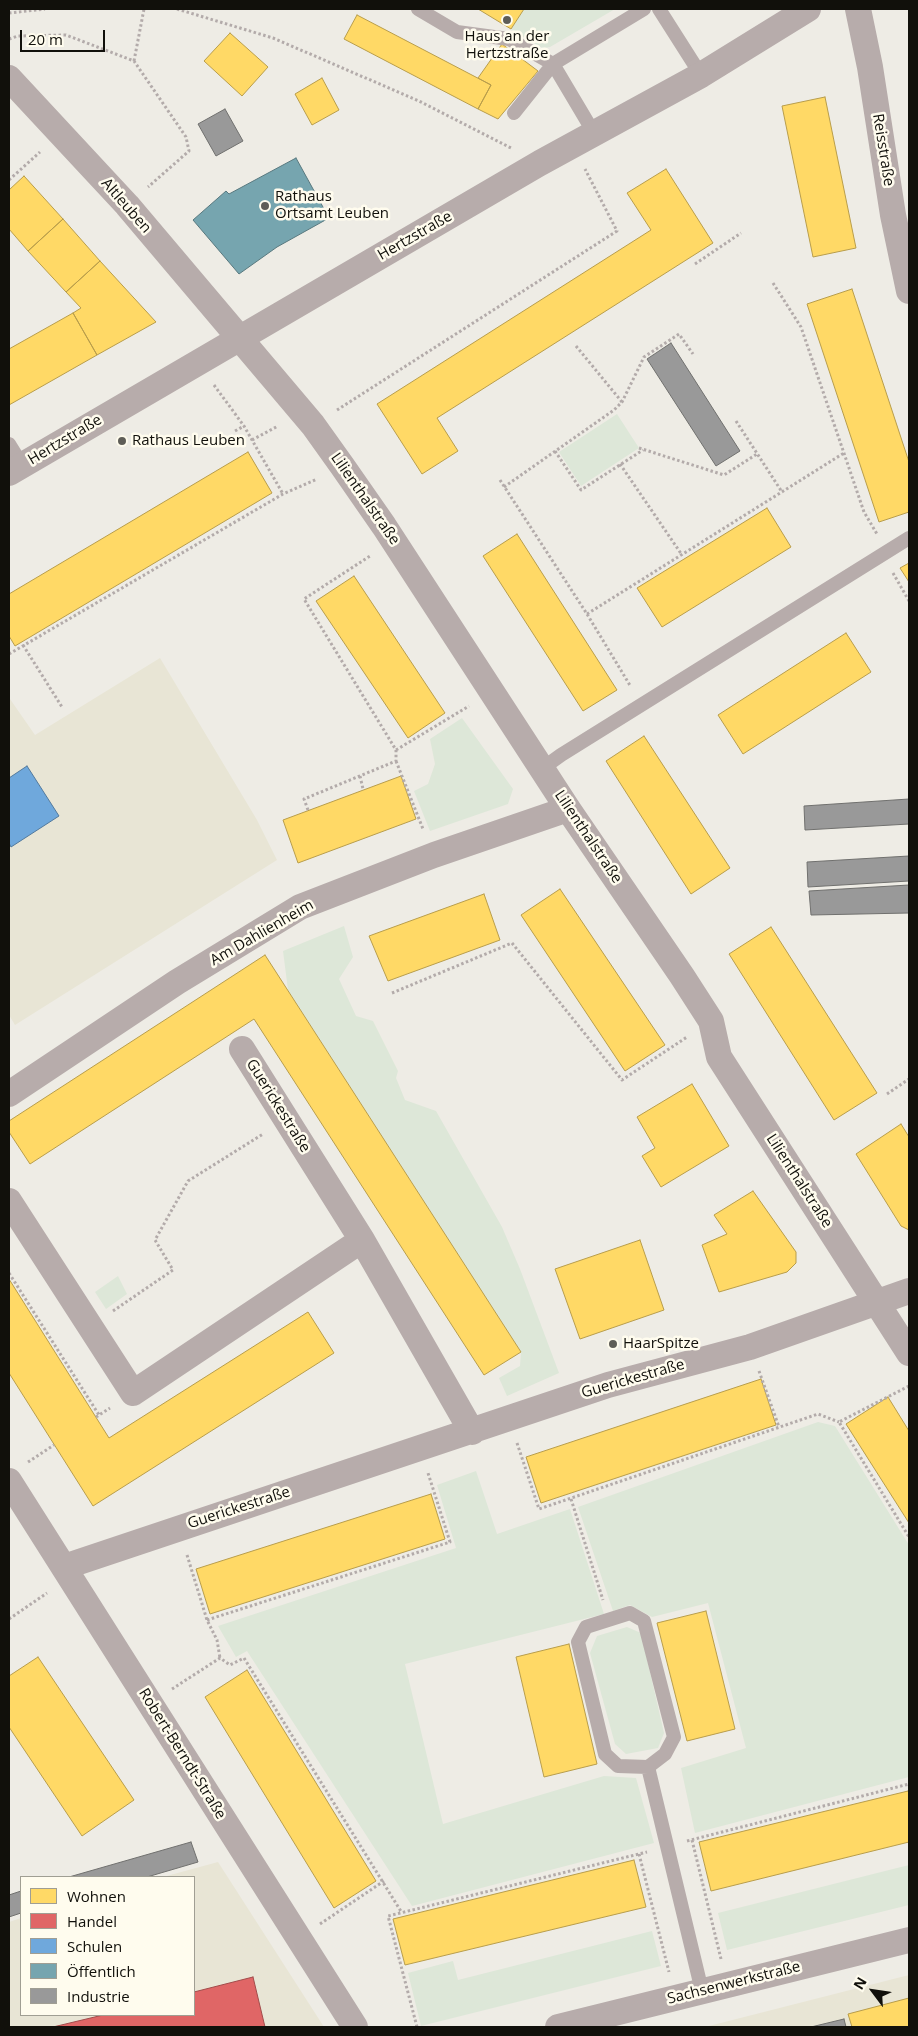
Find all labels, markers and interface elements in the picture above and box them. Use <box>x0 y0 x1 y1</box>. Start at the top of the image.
marker: Haus an der Hertzstraße <box>501 14 513 26</box>
scale bar <box>22 20 108 52</box>
place label: Haus an der Hertzstraße <box>465 28 549 63</box>
text: 20 m <box>28 29 63 49</box>
street label: Reisstraße <box>868 112 898 188</box>
street label: Altleuben <box>97 175 155 237</box>
place label: Rathaus Ortsamt Leuben <box>275 188 389 223</box>
marker: Rathaus Ortsamt Leuben <box>259 200 271 212</box>
street label: Hertzstraße <box>375 208 455 264</box>
street label: Hertzstraße <box>25 411 105 469</box>
place label: Rathaus Leuben <box>132 432 245 450</box>
marker: Rathaus Leuben <box>116 435 128 447</box>
street label: Lilienthalstraße <box>327 450 403 548</box>
street label: Lilienthalstraße <box>550 787 626 887</box>
street label: Am Dahlienheim <box>207 896 317 970</box>
street label: Guerickestraße <box>242 1056 314 1156</box>
street label: Lilienthalstraße <box>762 1131 836 1231</box>
place label: HaarSpitze <box>623 1335 699 1353</box>
marker: HaarSpitze <box>607 1338 619 1350</box>
street label: Guerickestraße <box>579 1356 687 1402</box>
street label: Guerickestraße <box>186 1483 292 1533</box>
street label: Robert-Berndt-Straße <box>134 1685 230 1823</box>
legend <box>20 1876 195 2016</box>
text: Wohnen <box>67 1886 126 1906</box>
text: Handel <box>67 1911 117 1931</box>
text: Schulen <box>67 1936 122 1956</box>
street label: Sachsenwerkstraße <box>666 1958 802 2008</box>
text: Öffentlich <box>67 1961 136 1981</box>
north arrow <box>848 1966 898 2016</box>
text: N <box>849 1973 871 1993</box>
text: Industrie <box>67 1986 130 2006</box>

